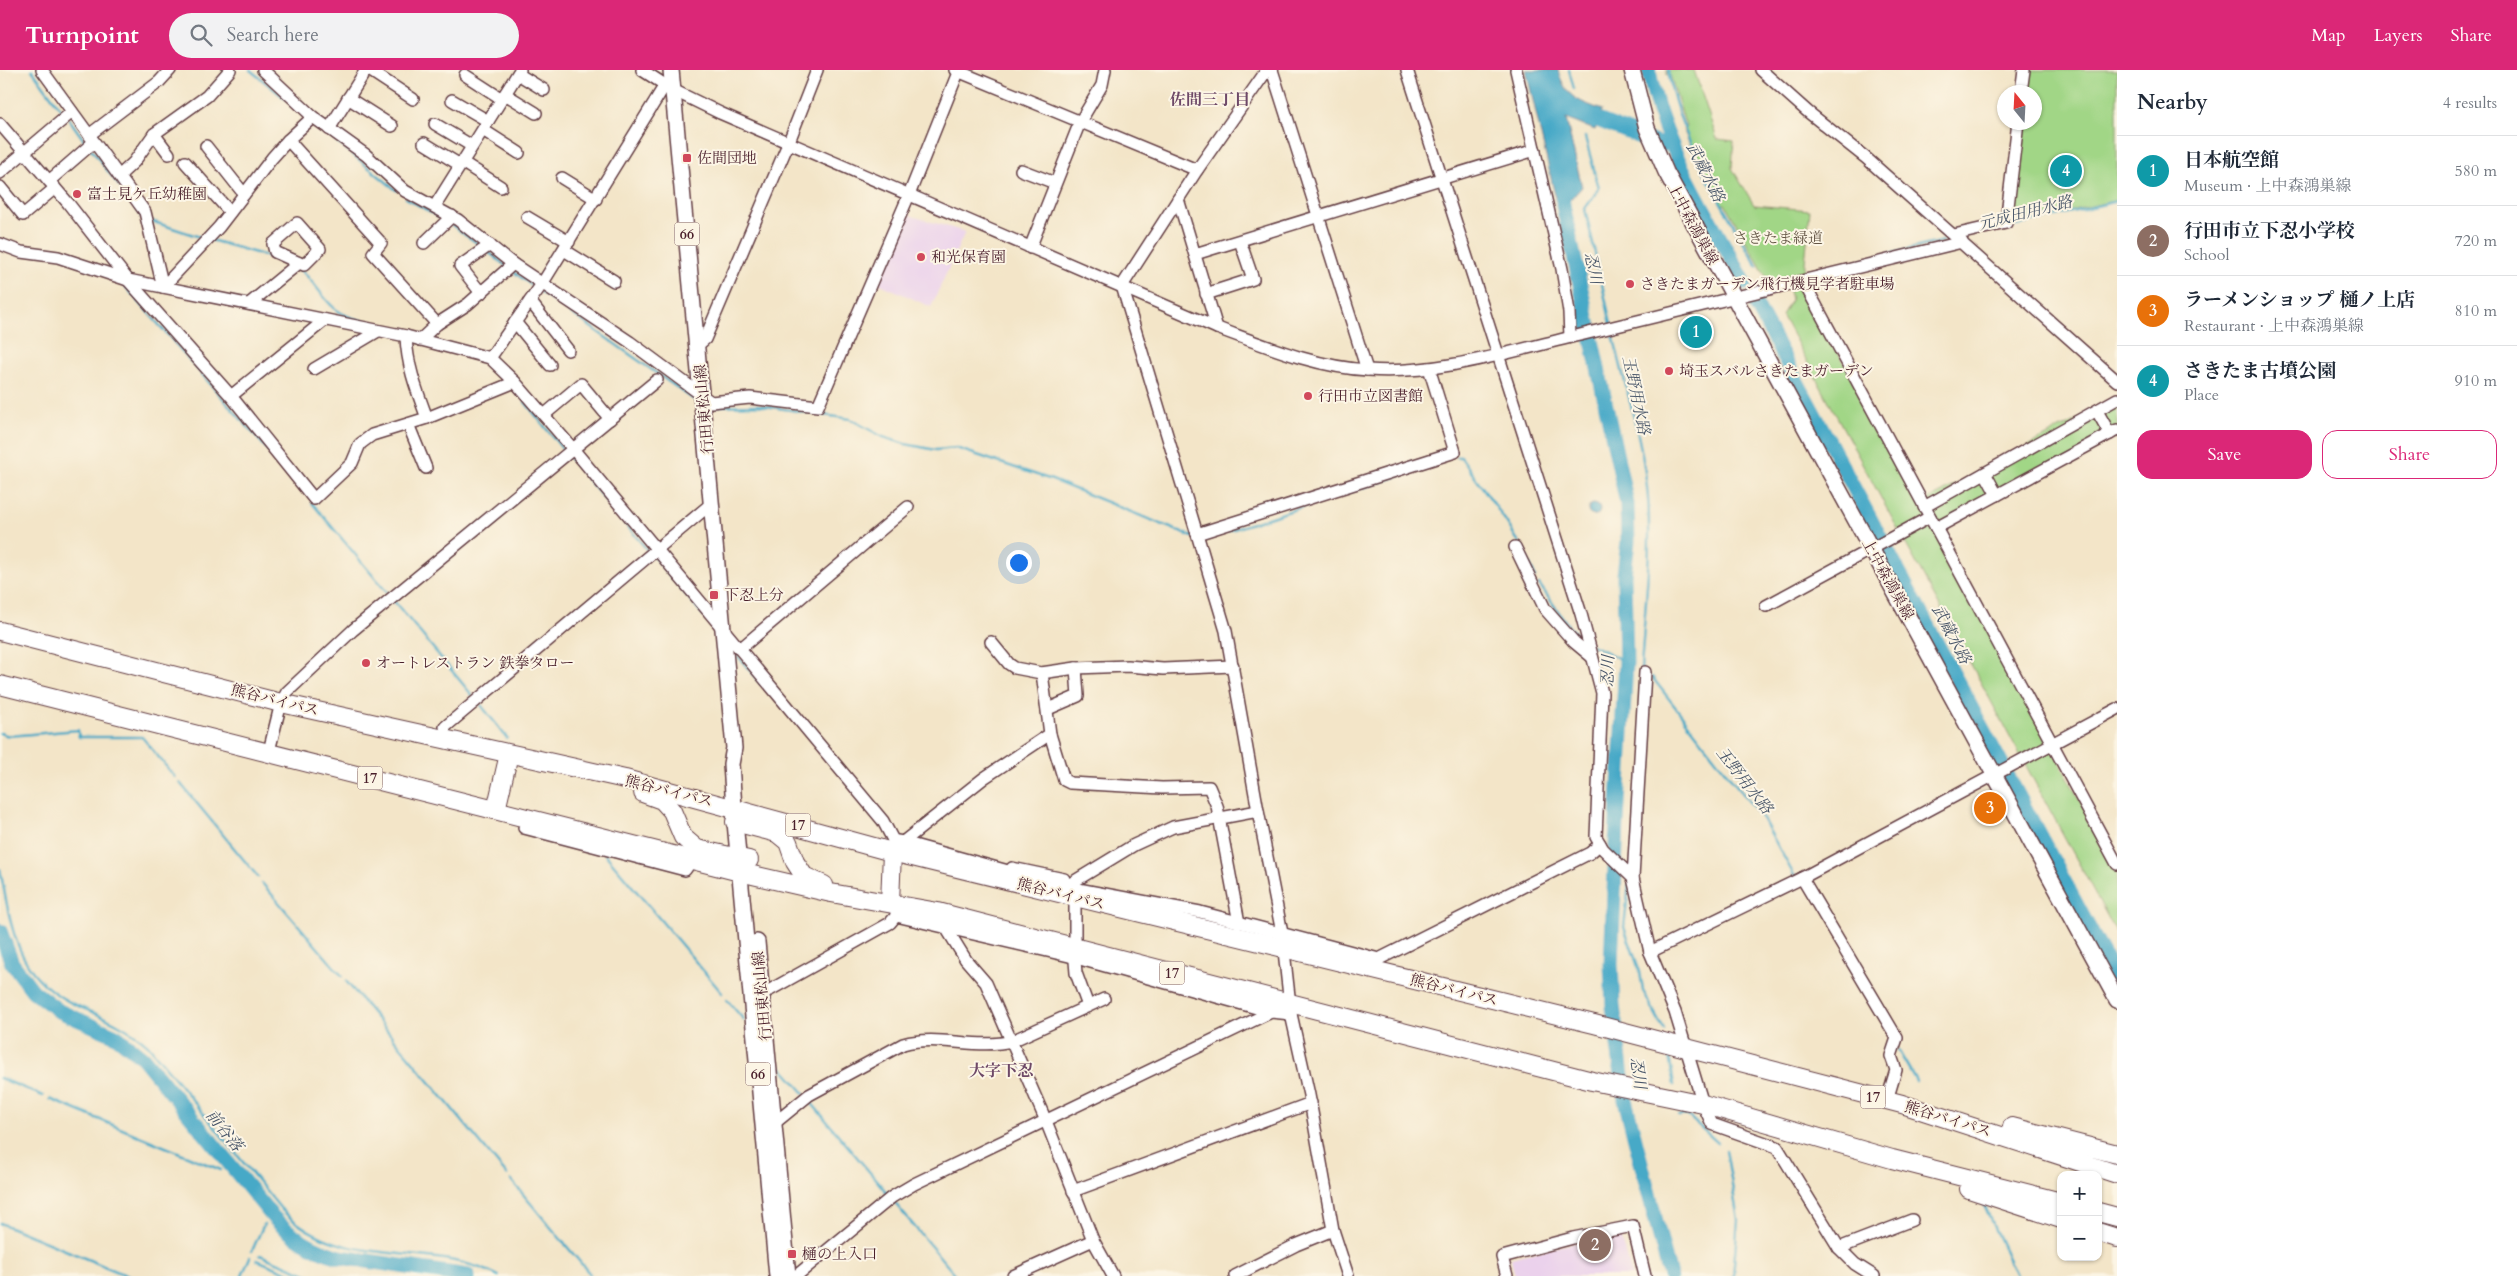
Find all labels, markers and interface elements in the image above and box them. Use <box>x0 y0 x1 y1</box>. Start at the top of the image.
search box <box>169 13 519 58</box>
text: Turnpoint <box>25 19 139 52</box>
icon: search <box>187 21 215 49</box>
text: Search here <box>227 22 319 48</box>
text: Map <box>2311 23 2346 48</box>
text: Layers <box>2374 23 2423 48</box>
text: Share <box>2451 23 2492 48</box>
north arrow <box>1997 85 2042 130</box>
text: Nearby <box>2137 88 2208 117</box>
district label: 佐間三丁目 <box>1170 89 1250 111</box>
text: 4 results <box>2443 92 2497 114</box>
water label: 武蔵水路 <box>1681 139 1730 207</box>
text: 日本航空館 <box>2184 147 2279 173</box>
place label: 佐間団地 <box>697 148 757 168</box>
marker: 佐間団地 <box>681 152 693 164</box>
pin: 4 <box>2050 152 2082 190</box>
text: 1 <box>2149 160 2157 182</box>
text: 580 m <box>2455 160 2497 182</box>
text: Museum · 上中森鴻巣線 <box>2184 175 2351 197</box>
street label: 上中森鴻巣線 <box>1663 180 1723 268</box>
place label: 富士見ケ丘幼稚園 <box>87 184 207 204</box>
marker: 富士見ケ丘幼稚園 <box>71 188 83 200</box>
water label: 元成田用水路 <box>1976 190 2075 235</box>
text: 行田市立下忍小学校 <box>2184 218 2355 244</box>
road number: 66 <box>674 222 700 245</box>
park label: さきたま緑道 <box>1733 228 1823 248</box>
text: 2 <box>2149 230 2157 252</box>
text: 720 m <box>2455 230 2497 252</box>
text: School <box>2184 244 2229 266</box>
place label: 和光保育園 <box>931 247 1006 267</box>
water label: 忍川 <box>1579 250 1608 288</box>
marker: 和光保育園 <box>915 251 927 263</box>
place label: さきたまガーデン飛行機見学者駐車場 <box>1640 274 1895 294</box>
marker: さきたまガーデン飛行機見学者駐車場 <box>1624 278 1636 290</box>
text: ラーメンショップ 樋ノ上店 <box>2184 287 2415 313</box>
text: 3 <box>2149 300 2157 322</box>
text: 810 m <box>2455 300 2497 322</box>
pin: 1 <box>1680 313 1712 351</box>
text: Restaurant · 上中森鴻巣線 <box>2184 315 2364 337</box>
water label: 玉野用水路 <box>1617 354 1655 438</box>
text: さきたま古墳公園 <box>2184 358 2336 384</box>
place label: 埼玉スバルさきたまガーデン <box>1679 361 1874 381</box>
street label: 行田東松山線 <box>690 363 718 455</box>
marker: 埼玉スバルさきたまガーデン <box>1663 365 1675 377</box>
text: 4 <box>2149 370 2157 392</box>
text: 910 m <box>2455 370 2497 392</box>
text: Place <box>2184 384 2219 406</box>
place label: 行田市立図書館 <box>1318 386 1423 406</box>
marker: 行田市立図書館 <box>1302 390 1314 402</box>
button: Save <box>2137 430 2312 479</box>
button: Share <box>2322 430 2497 479</box>
street label: 上中森鴻巣線 <box>1857 535 1919 623</box>
your location <box>1006 550 1032 576</box>
place label: 下忍上分 <box>724 585 784 605</box>
marker: 下忍上分 <box>708 589 720 601</box>
water label: 武蔵水路 <box>1926 601 1976 669</box>
place label: オートレストラン 鉄拳タロー <box>376 653 575 673</box>
water label: 忍川 <box>1596 653 1620 687</box>
marker: オートレストラン 鉄拳タロー <box>360 657 372 669</box>
street label: 熊谷バイパス <box>229 679 321 721</box>
water label: 玉野用水路 <box>1711 742 1778 820</box>
road number: 17 <box>358 766 382 790</box>
street label: 熊谷バイパス <box>623 770 715 812</box>
pin: 3 <box>1974 789 2006 827</box>
road number: 17 <box>786 814 810 836</box>
street label: 熊谷バイパス <box>1015 873 1107 915</box>
street label: 行田東松山線 <box>748 950 776 1042</box>
road number: 17 <box>1160 961 1184 984</box>
street label: 熊谷バイパス <box>1408 969 1500 1011</box>
water label: 忍川 <box>1625 1056 1651 1092</box>
district label: 大字下忍 <box>969 1060 1033 1082</box>
road number: 66 <box>746 1062 770 1086</box>
road number: 17 <box>1860 1086 1886 1108</box>
street label: 熊谷バイパス <box>1902 1096 1994 1142</box>
water label: 前谷落 <box>201 1105 250 1159</box>
map controls <box>2057 1171 2102 1261</box>
button: + <box>2057 1171 2102 1216</box>
button: − <box>2057 1216 2102 1261</box>
pin: 2 <box>1579 1226 1611 1264</box>
place label: 樋の上入口 <box>802 1244 877 1264</box>
marker: 樋の上入口 <box>786 1248 798 1260</box>

